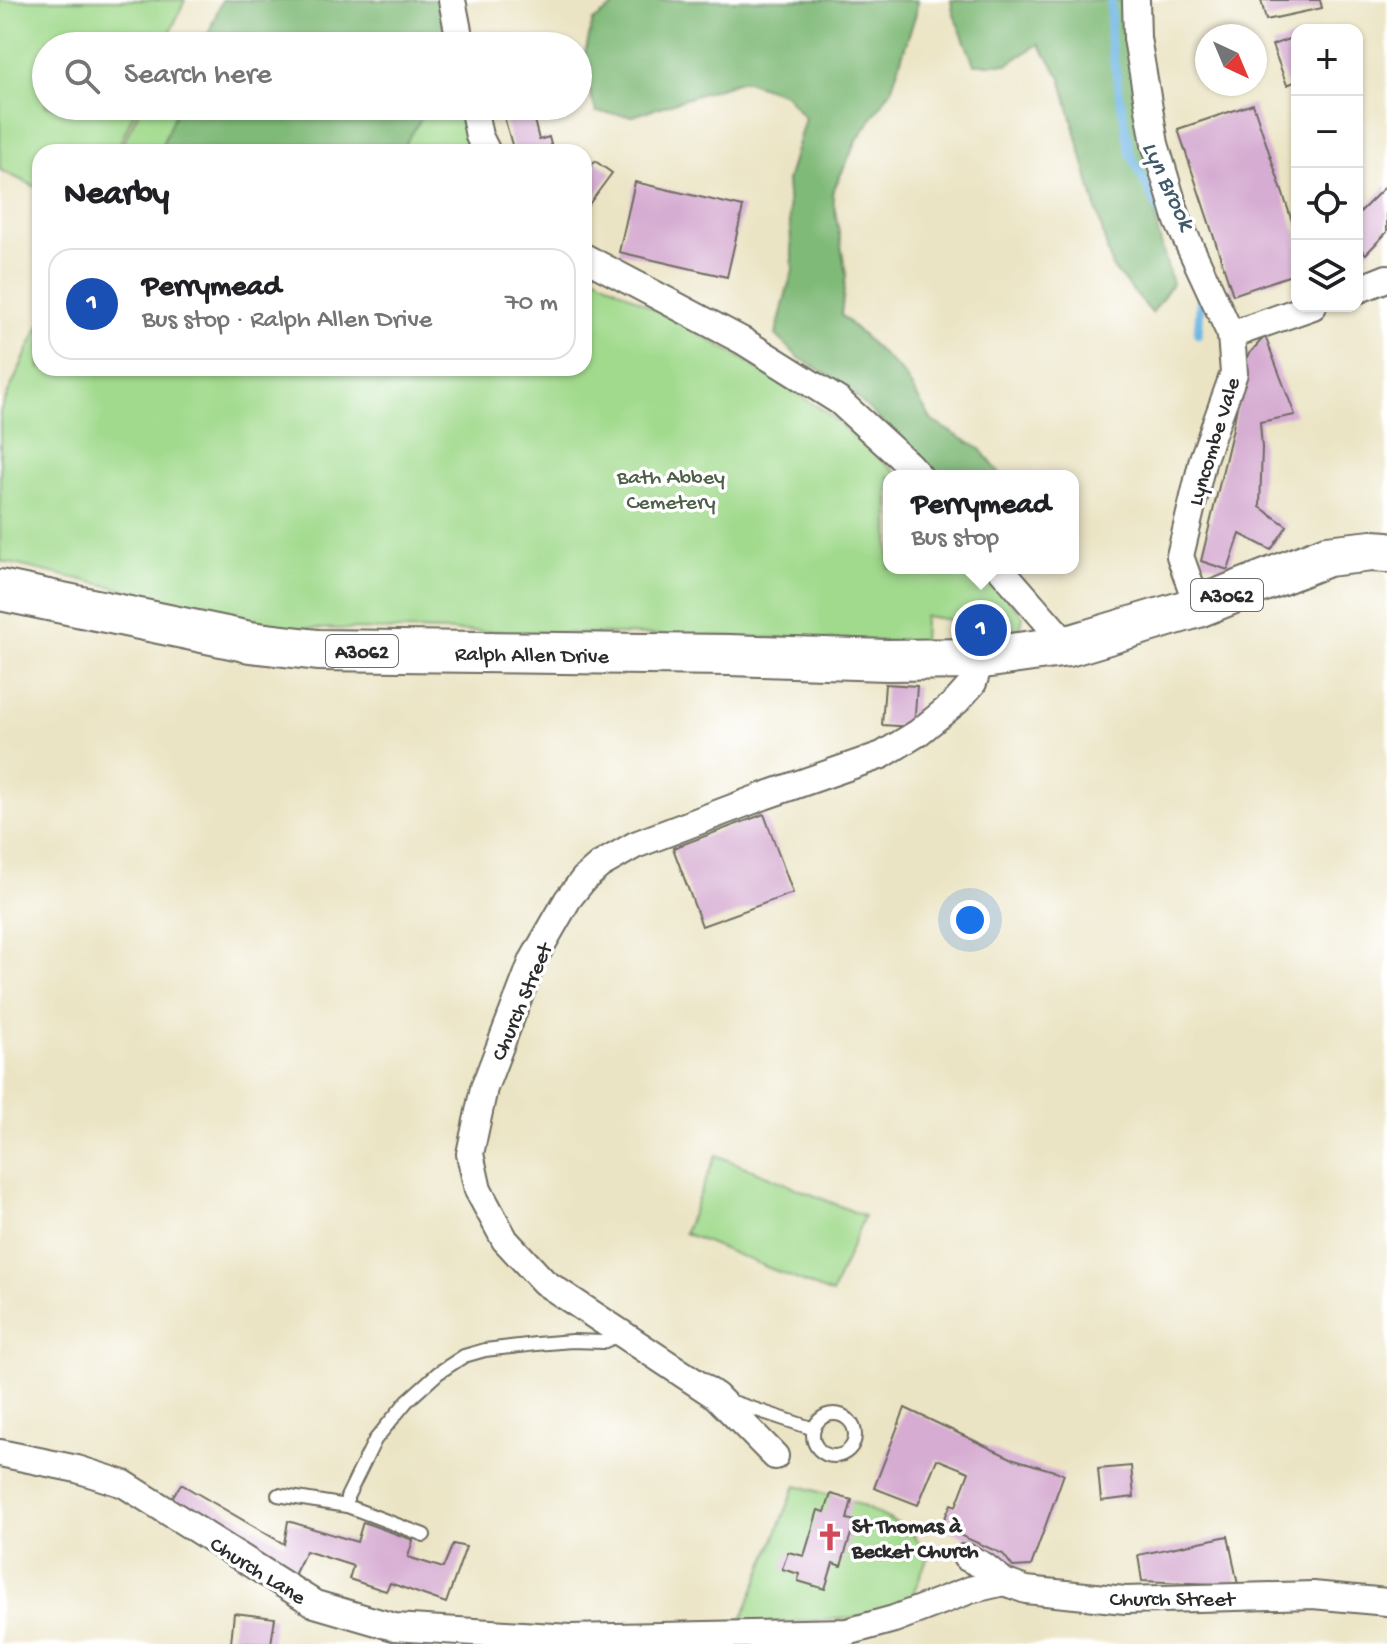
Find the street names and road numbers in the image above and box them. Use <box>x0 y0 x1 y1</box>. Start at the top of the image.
street label: Lyncombe Vale <box>1184 374 1248 509</box>
road number: A3062 <box>1191 579 1263 611</box>
road number: A3062 <box>326 635 398 667</box>
street label: Ralph Allen Drive <box>455 643 610 671</box>
street label: Church Street <box>487 938 561 1065</box>
street label: Church Lane <box>204 1533 310 1612</box>
street label: Church Street <box>1109 1588 1237 1614</box>

